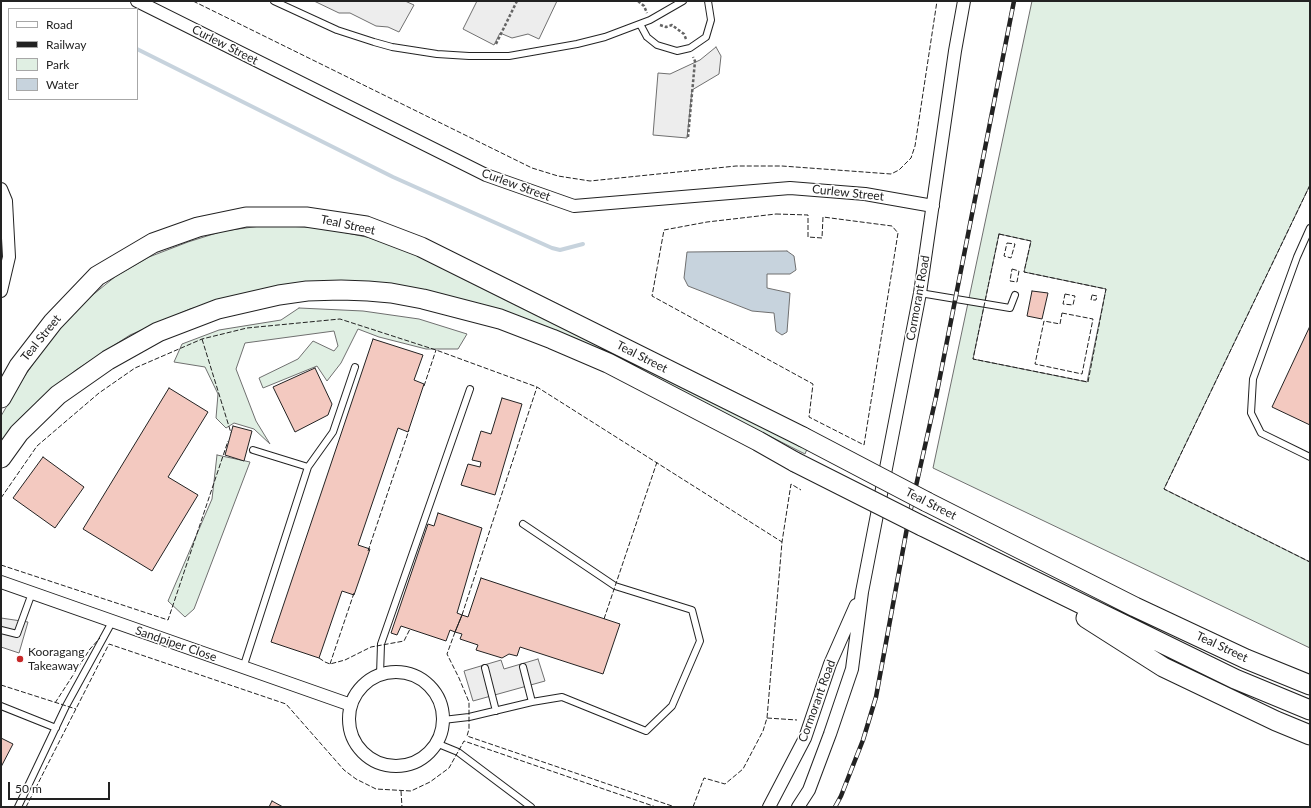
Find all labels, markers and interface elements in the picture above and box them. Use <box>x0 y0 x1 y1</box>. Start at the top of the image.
legend <box>8 8 138 100</box>
text: Road <box>46 17 73 32</box>
street label: Curlew Street <box>190 22 260 68</box>
text: Railway <box>46 37 86 52</box>
text: Park <box>46 57 69 72</box>
text: Water <box>46 77 79 92</box>
street label: Curlew Street <box>480 166 552 204</box>
street label: Curlew Street <box>811 182 885 204</box>
street label: Teal Street <box>319 212 377 238</box>
street label: Cormorant Road <box>903 254 933 342</box>
street label: Teal Street <box>18 312 64 364</box>
street label: Teal Street <box>614 338 670 376</box>
street label: Teal Street <box>903 485 959 523</box>
street label: Sandpiper Close <box>133 623 219 665</box>
street label: Teal Street <box>1194 629 1250 665</box>
place label: Kooragang Takeaway <box>28 645 84 673</box>
marker: Kooragang Takeaway <box>15 654 25 664</box>
street label: Cormorant Road <box>795 658 839 744</box>
scale bar <box>10 774 112 800</box>
text: 50 m <box>15 781 42 796</box>

